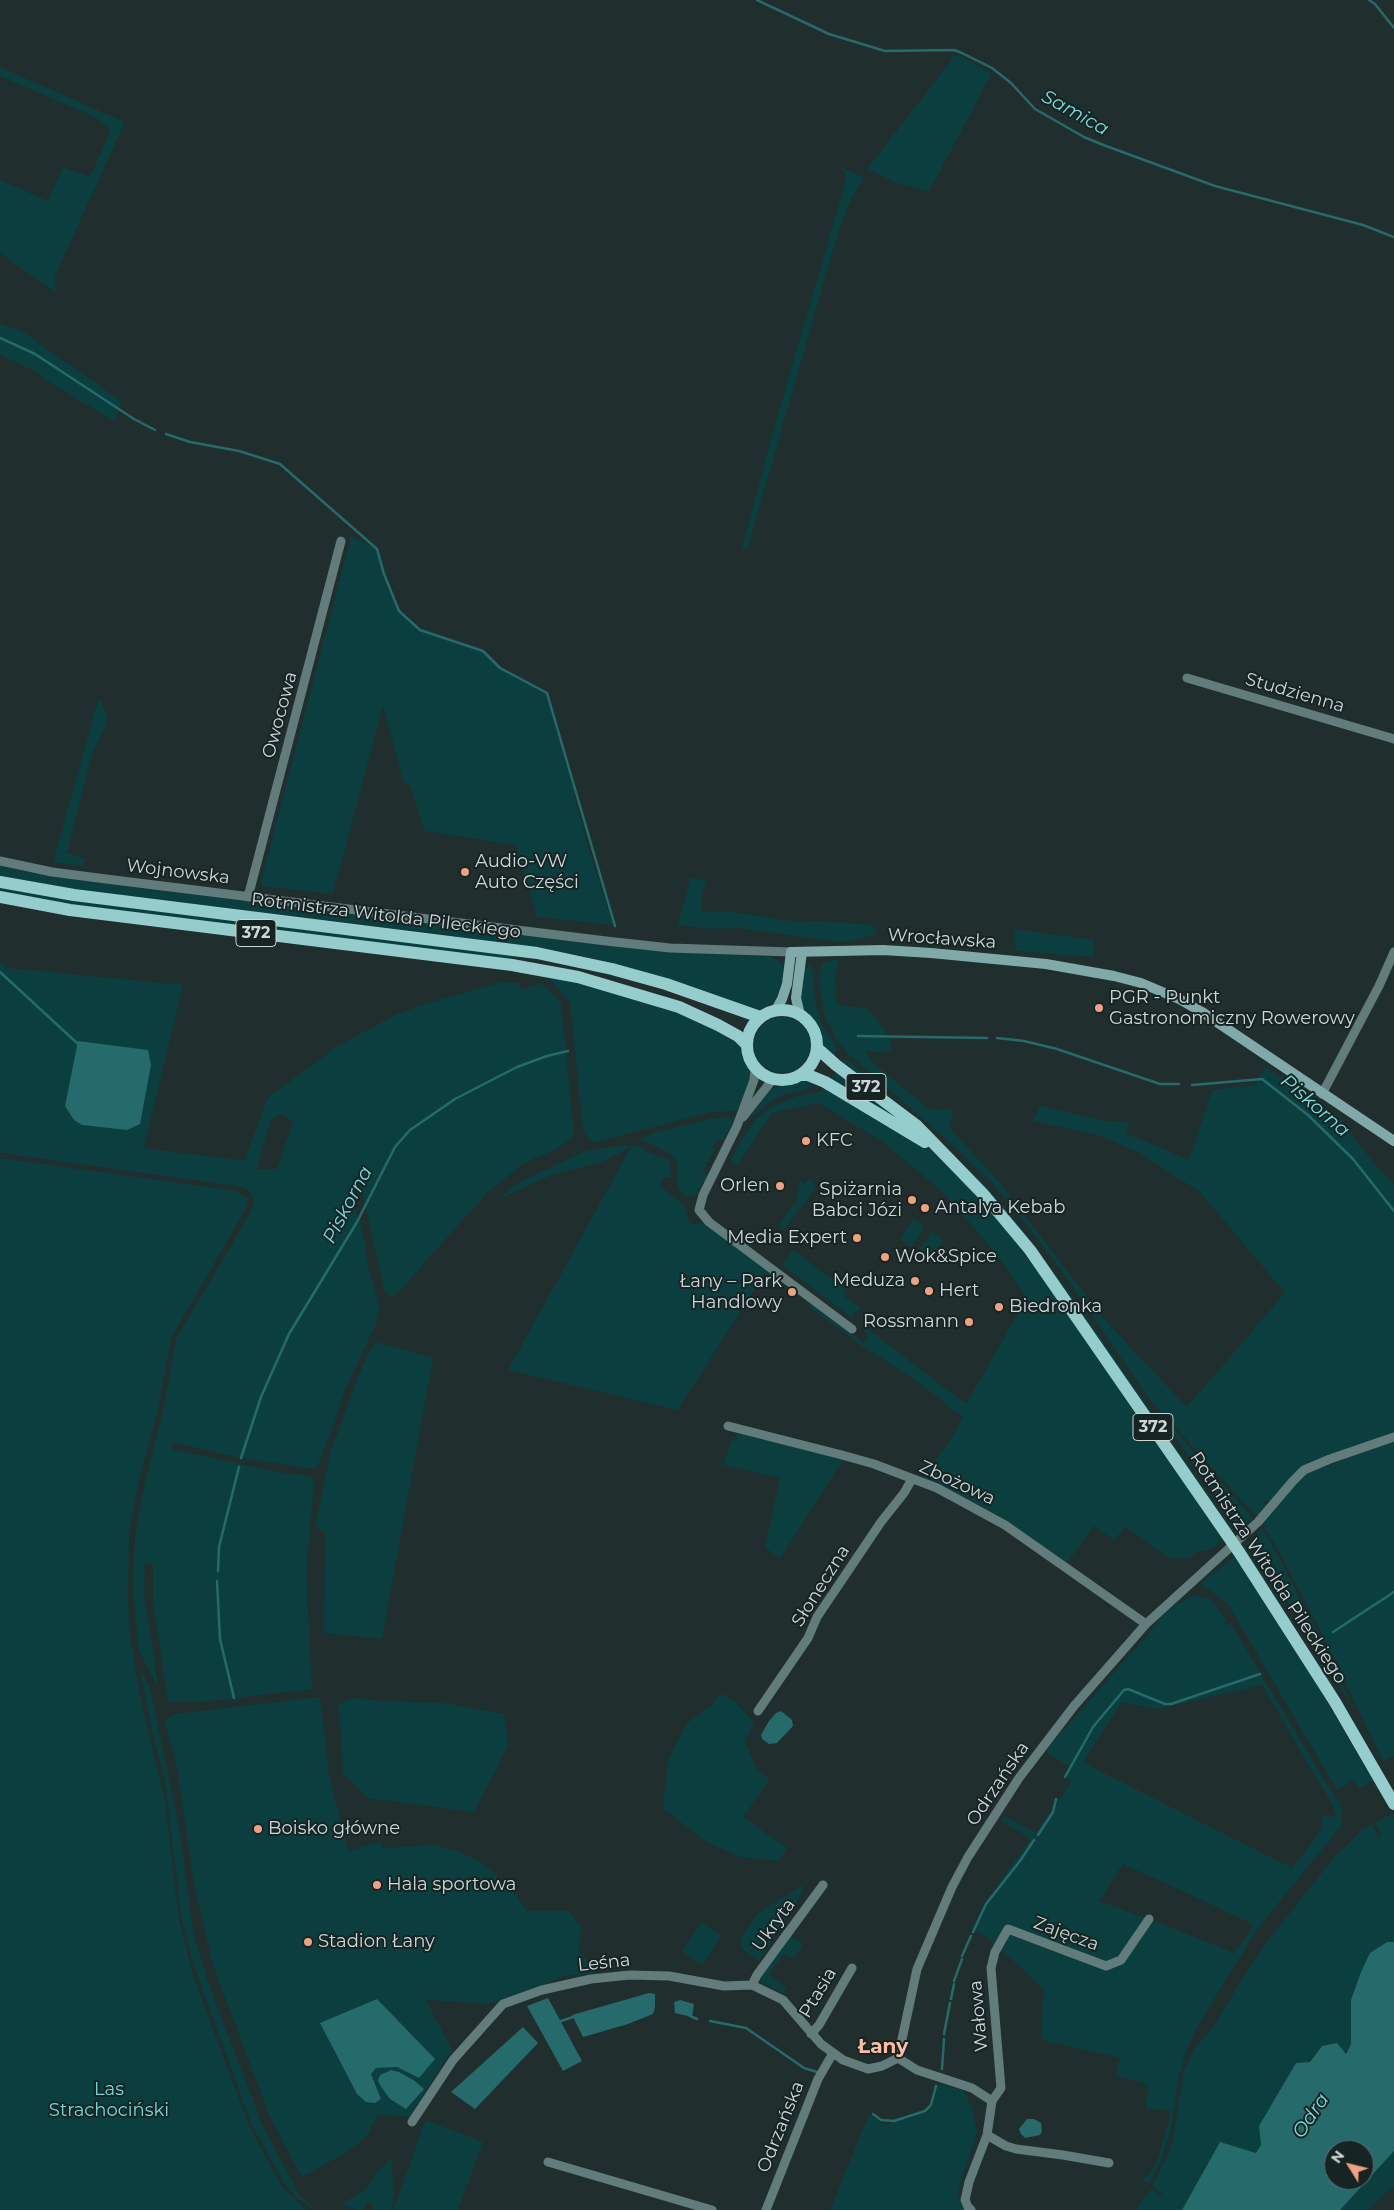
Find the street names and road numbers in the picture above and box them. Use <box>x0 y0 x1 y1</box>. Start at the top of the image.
street label: Studzienna <box>1243 668 1347 718</box>
street label: Owocowa <box>258 669 302 761</box>
street label: Wojnowska <box>125 855 231 889</box>
street label: Rotmistrza Witolda Pileckiego <box>250 889 522 943</box>
road number: 372 <box>236 920 276 946</box>
street label: Wrocławska <box>887 924 997 954</box>
road number: 372 <box>846 1074 886 1100</box>
road number: 372 <box>1133 1414 1173 1440</box>
street label: Rotmistrza Witolda Pileckiego <box>1185 1448 1351 1688</box>
street label: Zbożowa <box>916 1456 998 1510</box>
street label: Słoneczna <box>787 1541 855 1631</box>
street label: Odrzańska <box>962 1738 1034 1830</box>
street label: Ukryta <box>748 1895 800 1955</box>
street label: Zajęcza <box>1030 1912 1102 1956</box>
street label: Leśna <box>577 1949 631 1977</box>
street label: Ptasia <box>795 1964 841 2022</box>
street label: Wałowa <box>965 1979 993 2053</box>
street label: Odrzańska <box>753 2078 809 2176</box>

